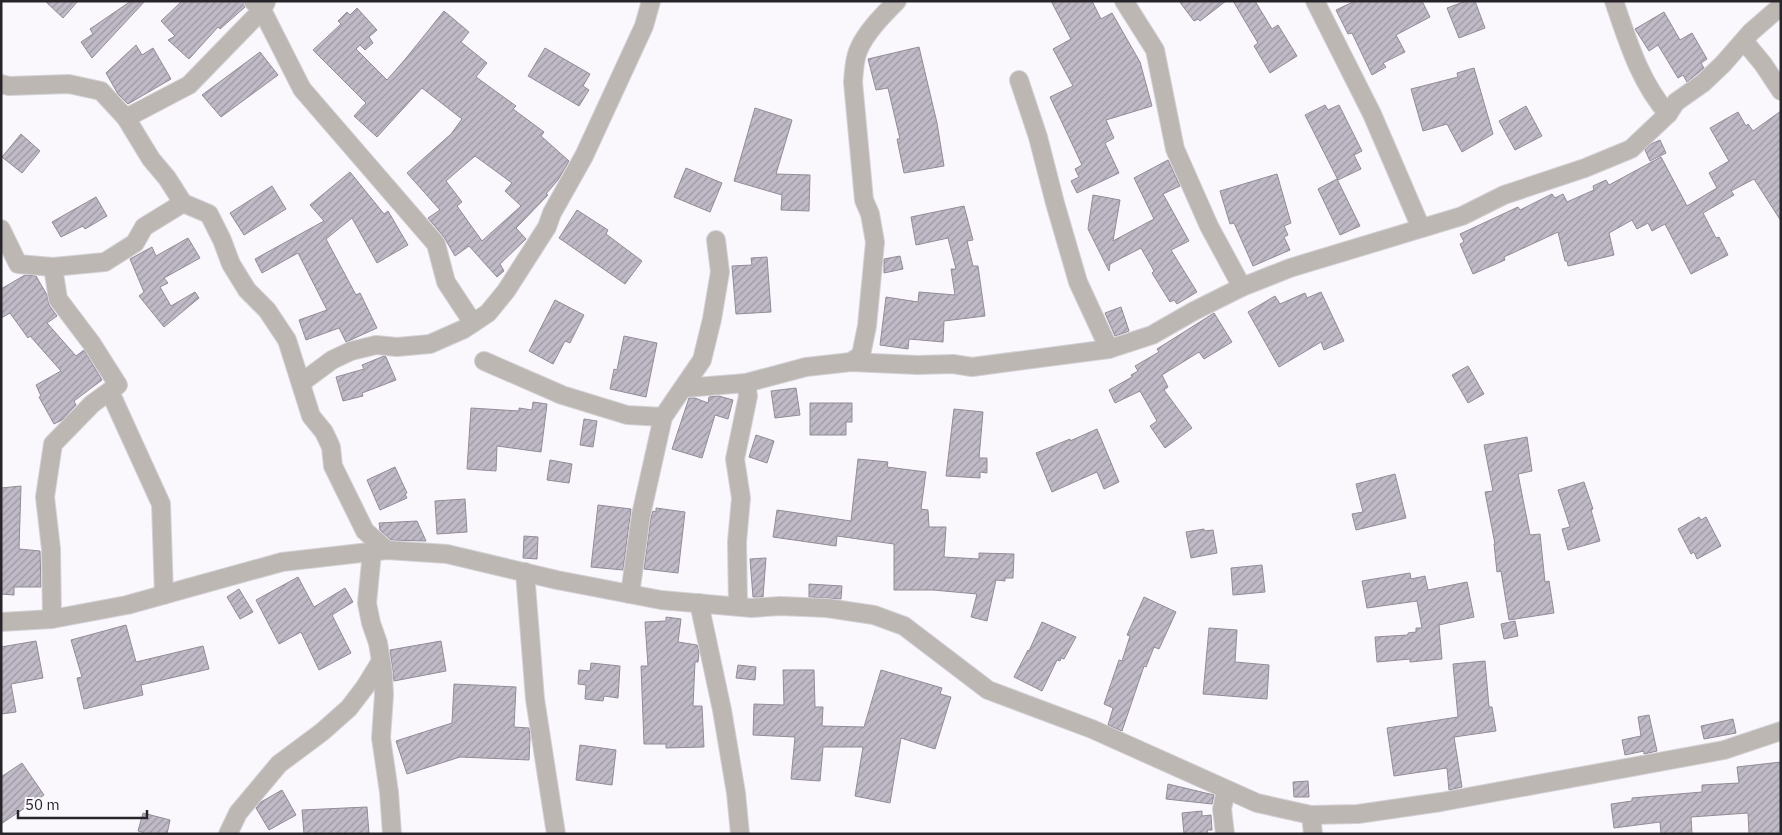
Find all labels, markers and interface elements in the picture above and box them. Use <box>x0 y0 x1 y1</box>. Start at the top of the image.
scale bar <box>18 788 146 820</box>
text: 50 m <box>25 795 60 814</box>

